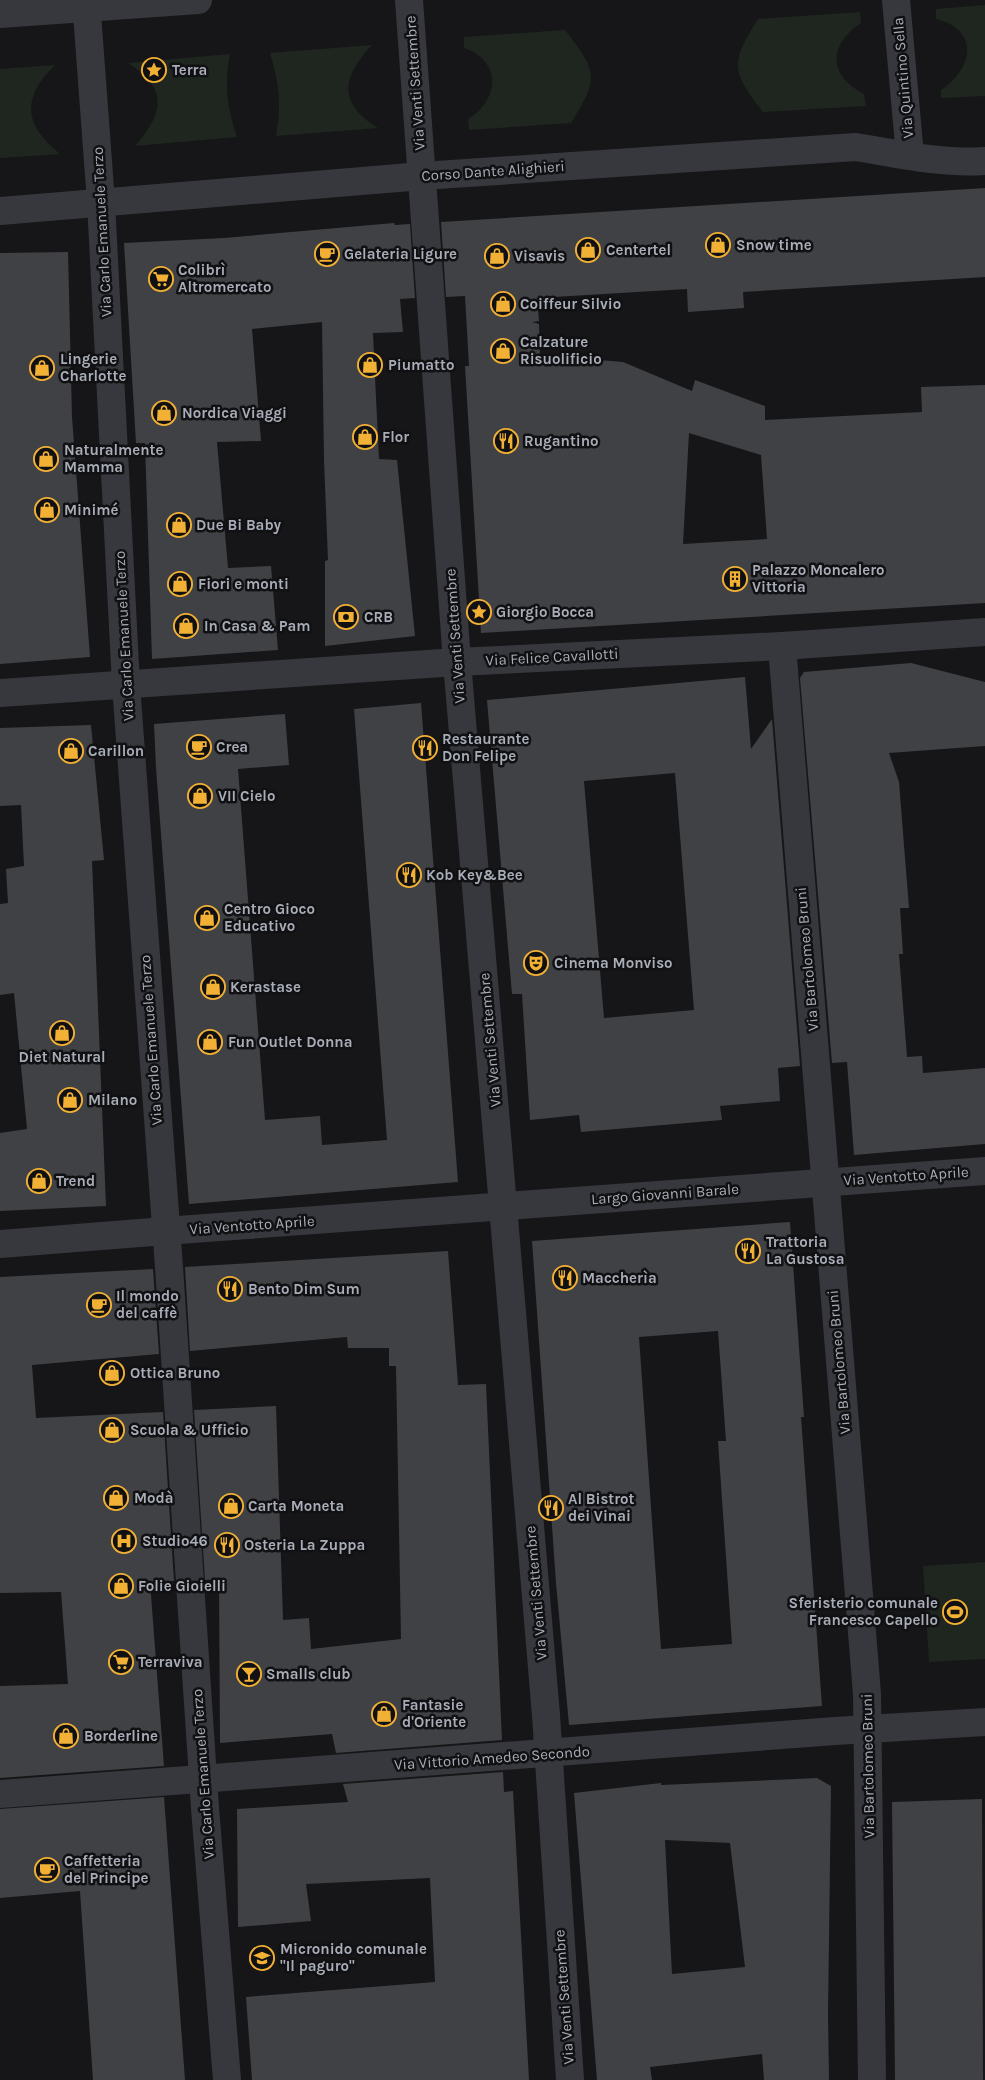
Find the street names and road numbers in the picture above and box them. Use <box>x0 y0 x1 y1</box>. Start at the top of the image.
street label: Via Venti Settembre <box>401 15 429 151</box>
street label: Via Quintino Sella <box>889 17 917 139</box>
street label: Via Carlo Emanuele Terzo <box>89 146 115 318</box>
street label: Corso Dante Alighieri <box>421 157 565 185</box>
street label: Via Carlo Emanuele Terzo <box>111 550 137 722</box>
street label: Via Venti Settembre <box>441 568 469 704</box>
street label: Via Felice Cavallotti <box>485 645 619 669</box>
street label: Via Bartolomeo Bruni <box>792 886 822 1032</box>
street label: Via Carlo Emanuele Terzo <box>136 954 166 1126</box>
street label: Via Venti Settembre <box>475 972 505 1108</box>
street label: Via Ventotto Aprile <box>843 1163 969 1189</box>
street label: Largo Giovanni Barale <box>590 1180 740 1208</box>
street label: Via Ventotto Aprile <box>189 1212 315 1238</box>
street label: Via Bartolomeo Bruni <box>824 1289 854 1435</box>
street label: Via Venti Settembre <box>521 1525 551 1661</box>
street label: Via Carlo Emanuele Terzo <box>188 1688 218 1860</box>
street label: Via Bartolomeo Bruni <box>858 1693 878 1839</box>
street label: Via Vittorio Amedeo Secondo <box>393 1742 591 1774</box>
street label: Via Venti Settembre <box>550 1929 578 2065</box>

